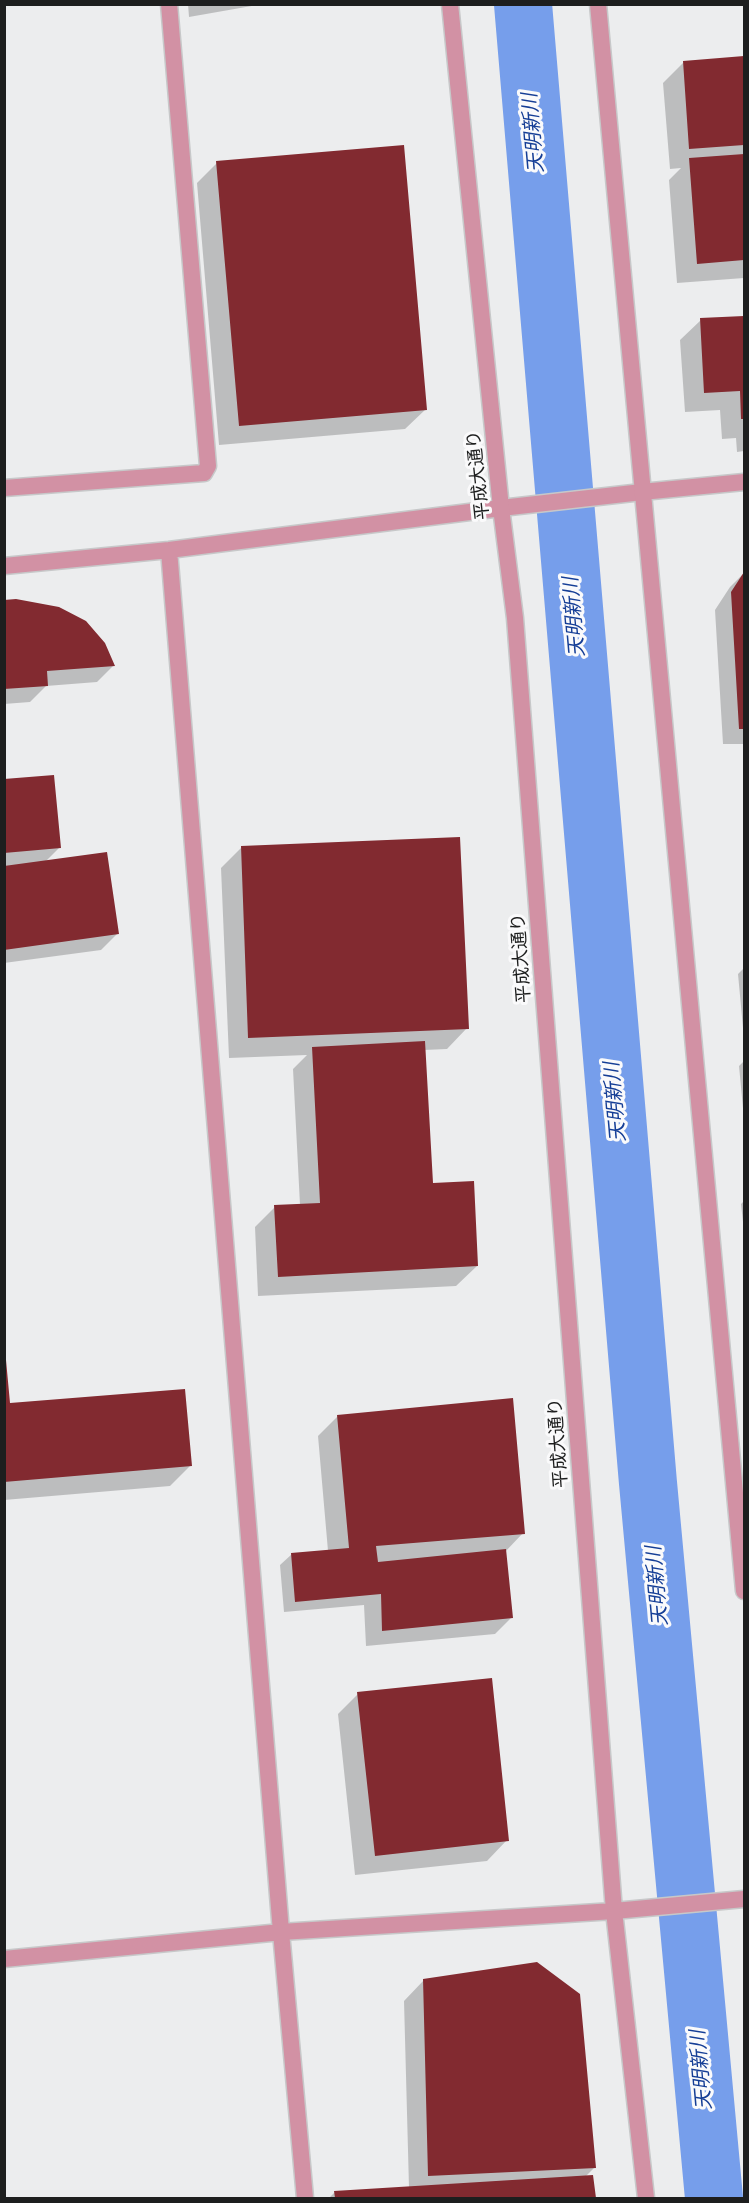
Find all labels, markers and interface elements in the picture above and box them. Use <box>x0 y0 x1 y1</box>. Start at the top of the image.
water label: 天明新川 <box>519 92 549 174</box>
street label: 平成大通り <box>464 429 494 521</box>
water label: 天明新川 <box>560 576 590 658</box>
street label: 平成大通り <box>508 912 536 1004</box>
water label: 天明新川 <box>601 1061 631 1143</box>
street label: 平成大通り <box>545 1397 573 1489</box>
water label: 天明新川 <box>643 1545 673 1627</box>
water label: 天明新川 <box>687 2029 717 2111</box>

